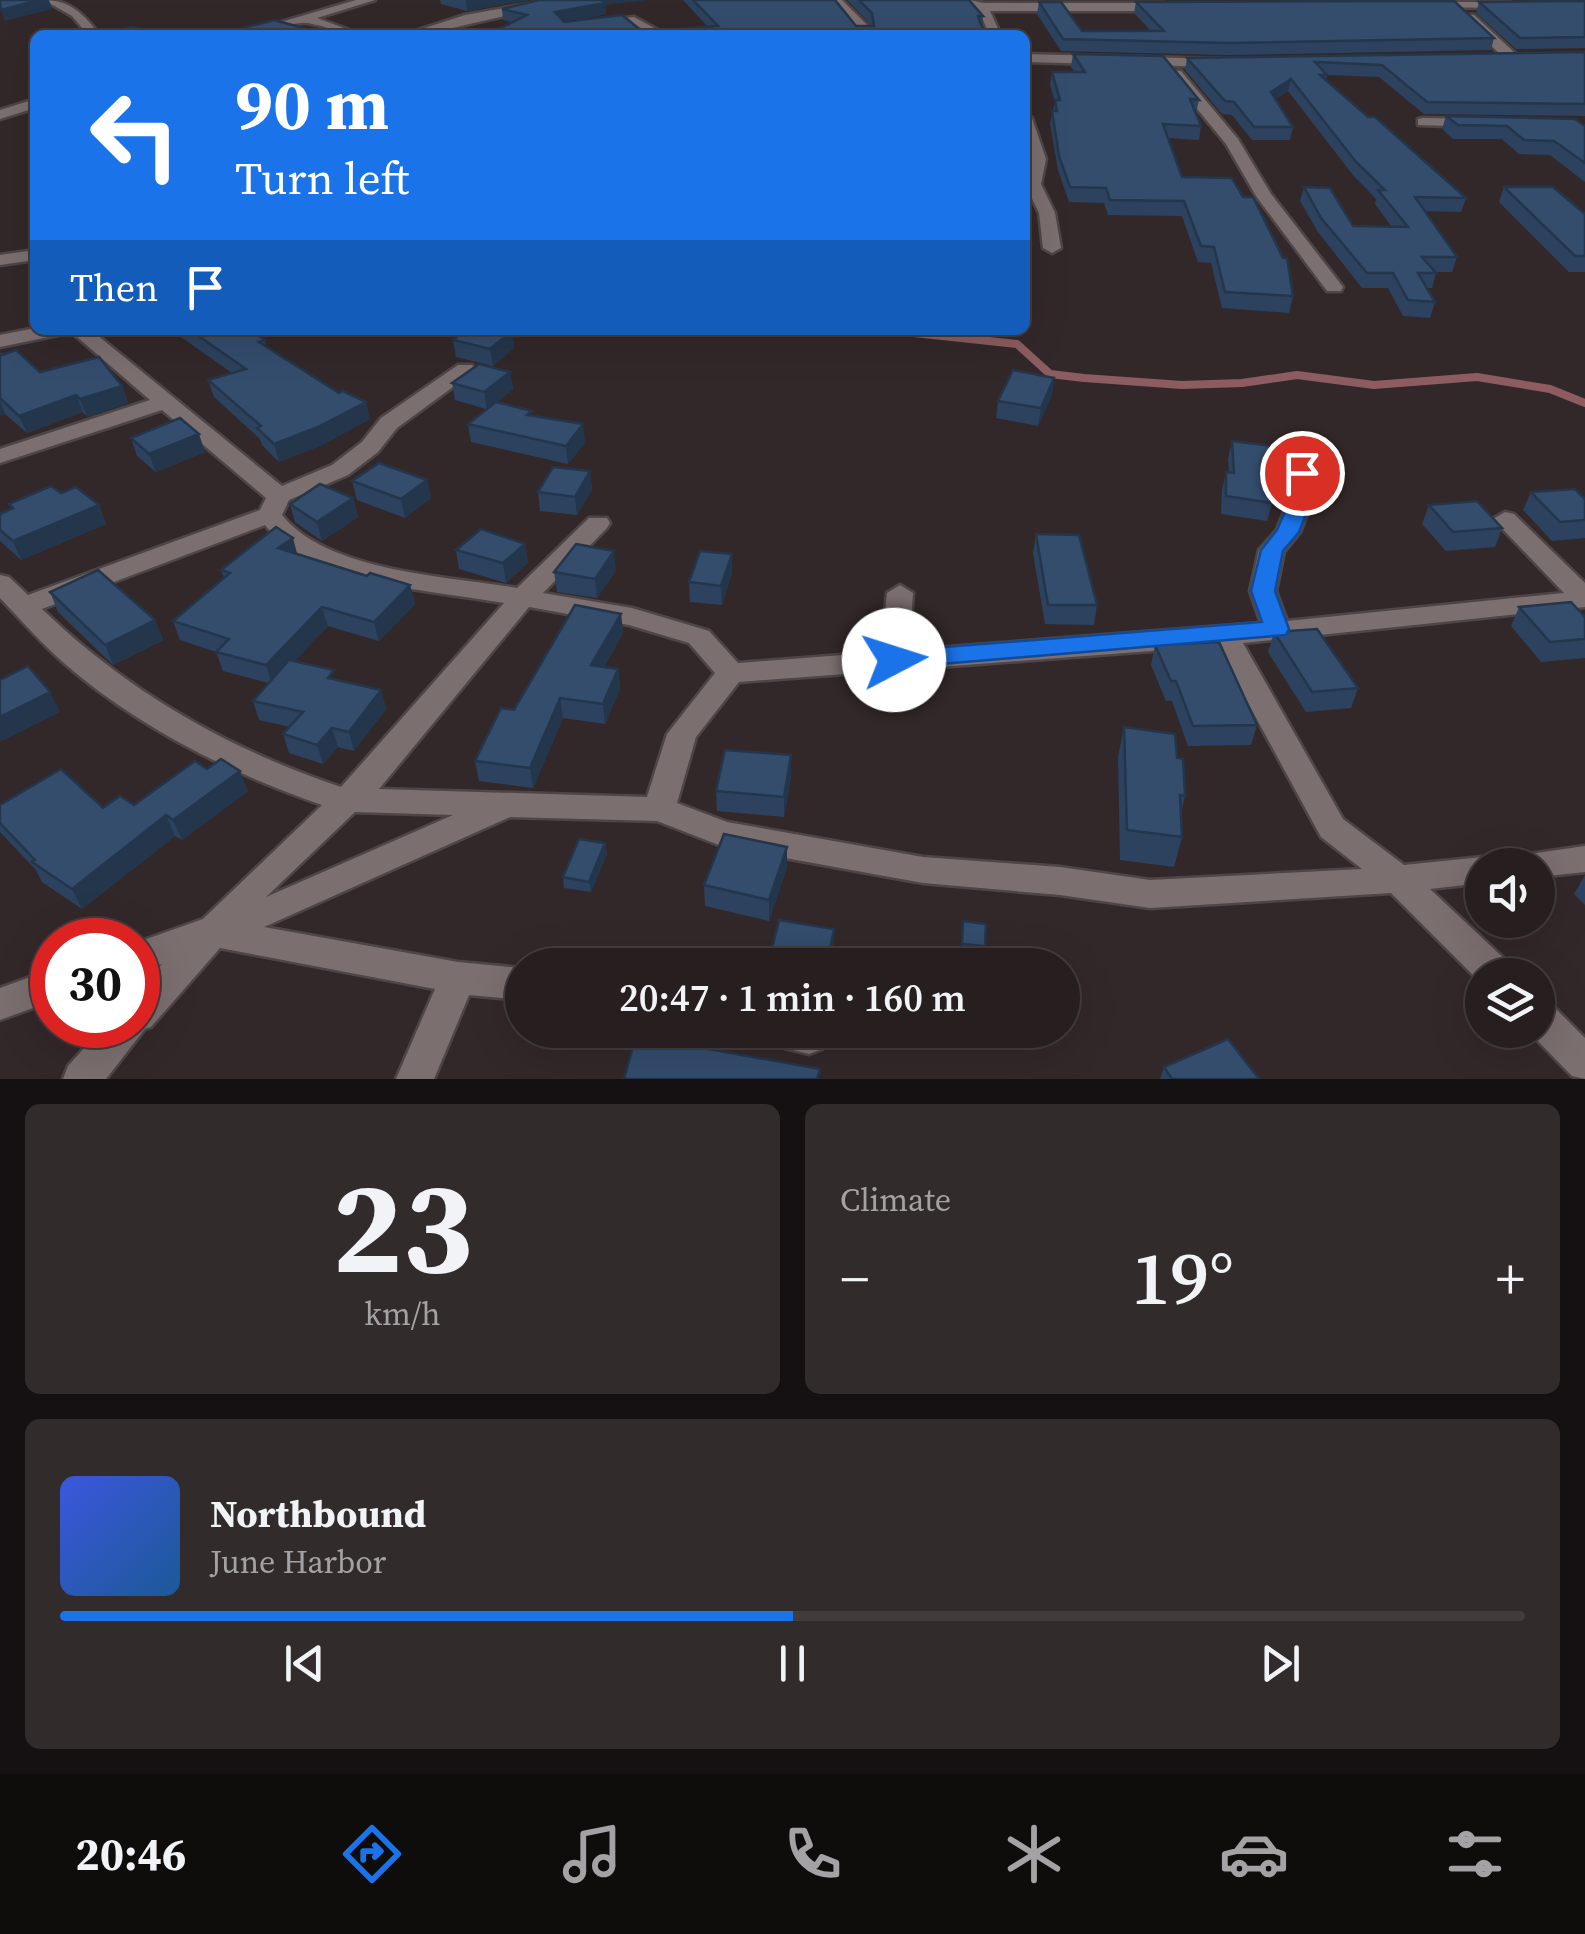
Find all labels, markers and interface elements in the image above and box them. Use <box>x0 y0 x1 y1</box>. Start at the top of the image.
text: 90 m <box>235 56 389 152</box>
icon: left <box>70 70 200 200</box>
text: Turn left <box>235 147 409 209</box>
icon: arrive <box>178 260 233 315</box>
text: Then <box>70 262 158 314</box>
pin <box>1260 431 1345 516</box>
icon: arrive <box>1275 446 1330 501</box>
position arrow <box>842 608 946 712</box>
map controls <box>1465 848 1555 1048</box>
button: sound <box>1465 848 1555 938</box>
speed limit sign: 30 <box>30 918 160 1048</box>
button: layers <box>1465 958 1555 1048</box>
text: 20:47 · 1 min · 160 m <box>619 972 966 1024</box>
text: 23 <box>332 1137 473 1316</box>
text: Climate <box>840 1178 951 1222</box>
text: 19° <box>1131 1226 1234 1329</box>
text: − <box>840 1241 869 1316</box>
text: + <box>1496 1241 1525 1316</box>
text: km/h <box>364 1292 441 1336</box>
text: Northbound <box>210 1488 426 1540</box>
text: June Harbor <box>210 1540 386 1584</box>
icon: previous <box>277 1636 332 1691</box>
icon: pause <box>765 1636 820 1691</box>
icon: next <box>1253 1636 1308 1691</box>
icon: directions <box>337 1819 407 1889</box>
icon: music <box>557 1819 627 1889</box>
icon: phone <box>778 1819 848 1889</box>
icon: climate <box>999 1819 1069 1889</box>
icon: car <box>1219 1819 1289 1889</box>
icon: filters <box>1440 1819 1510 1889</box>
text: 20:46 <box>75 1823 186 1885</box>

